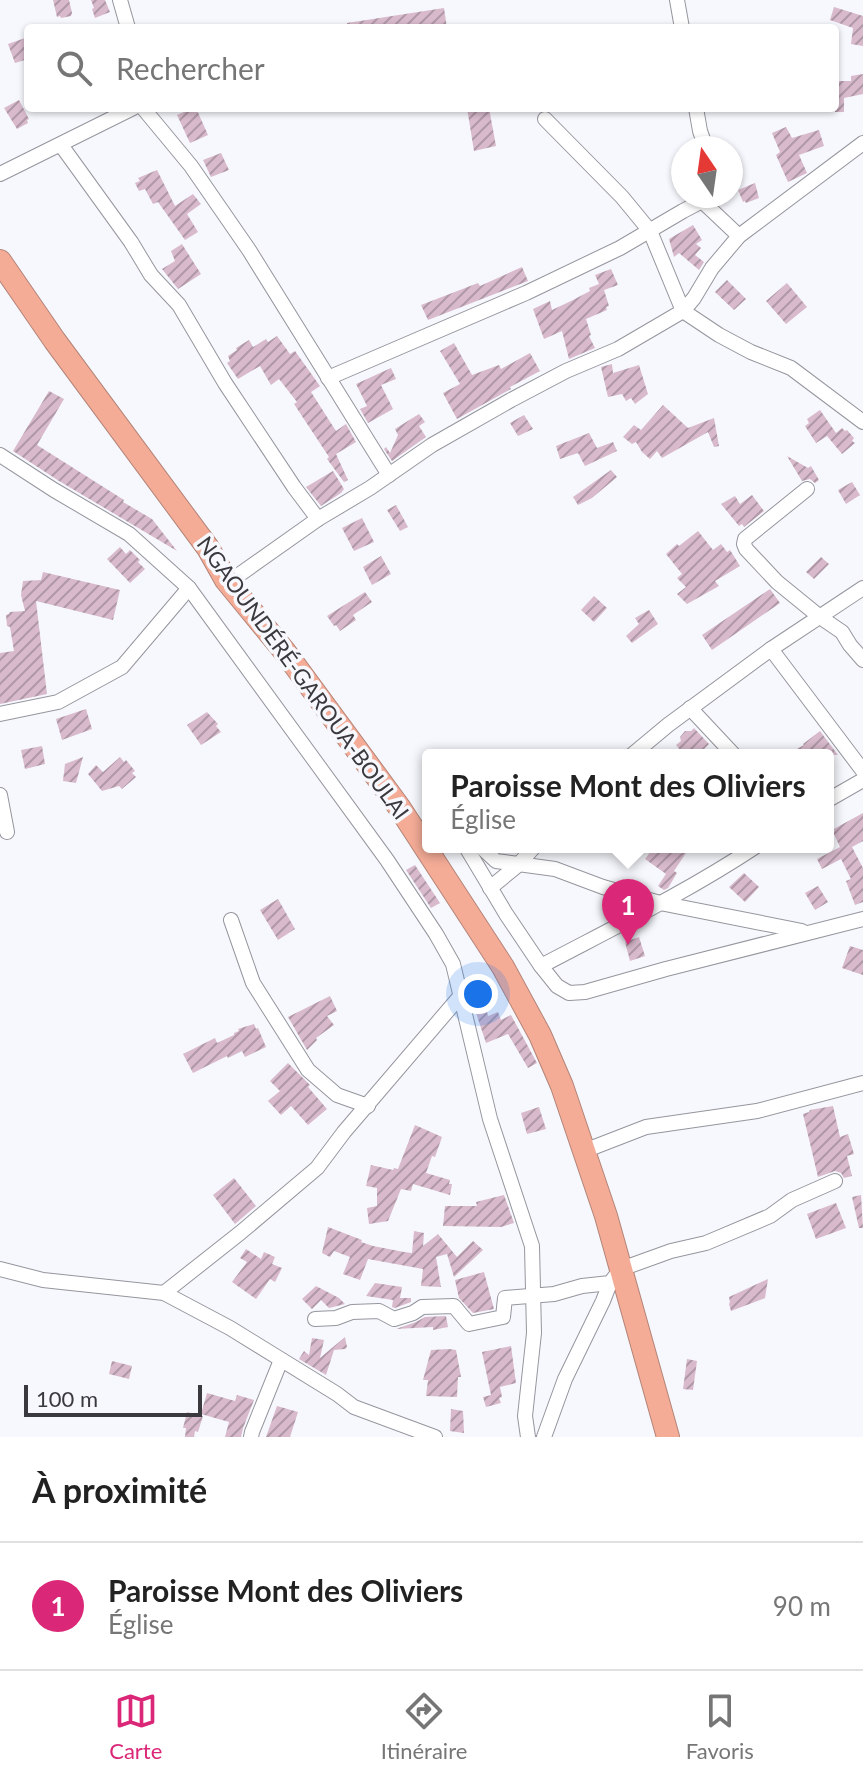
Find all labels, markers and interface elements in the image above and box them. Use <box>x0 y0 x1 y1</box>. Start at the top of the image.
search box <box>24 24 839 112</box>
icon: search <box>52 46 96 90</box>
text: Rechercher <box>116 50 265 86</box>
north arrow <box>671 136 743 208</box>
street label: NGAOUNDÉRÉ-GAROUA-BOULAI <box>192 531 415 824</box>
popup <box>422 749 834 853</box>
text: Paroisse Mont des Oliviers <box>450 767 806 803</box>
text: Église <box>450 803 516 835</box>
pin: 1 <box>602 879 654 945</box>
your location <box>458 974 498 1014</box>
scale bar <box>24 1381 202 1417</box>
text: 100 m <box>36 1385 98 1412</box>
text: À proximité <box>32 1469 207 1510</box>
text: Paroisse Mont des Oliviers <box>108 1572 463 1608</box>
text: 1 <box>50 1590 66 1622</box>
text: 90 m <box>773 1590 831 1622</box>
text: Église <box>108 1608 174 1640</box>
tab: Carte <box>109 1689 162 1764</box>
tab: Itinéraire <box>381 1689 467 1764</box>
tab: Favoris <box>686 1689 754 1764</box>

